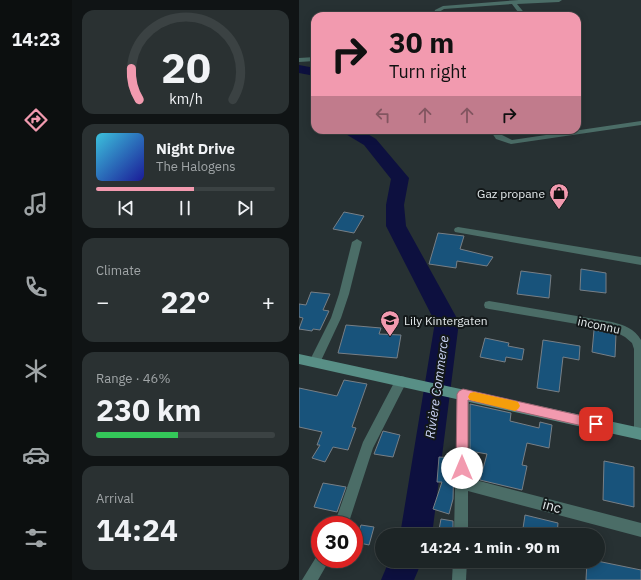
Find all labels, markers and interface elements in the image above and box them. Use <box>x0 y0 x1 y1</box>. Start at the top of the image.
text: 30 m <box>389 24 454 61</box>
text: 14:23 <box>11 28 61 51</box>
icon: right <box>323 28 375 80</box>
text: 20 <box>161 40 210 94</box>
text: Turn right <box>389 60 467 83</box>
text: km/h <box>169 89 202 108</box>
icon: left <box>372 104 394 126</box>
icon: ahead <box>414 104 436 126</box>
icon: ahead <box>456 104 478 126</box>
icon: right <box>498 104 520 126</box>
icon: directions <box>22 106 50 134</box>
text: Night Drive <box>156 139 235 158</box>
text: The Halogens <box>156 158 236 175</box>
shop icon: Gaz propane <box>548 182 570 210</box>
place label: Gaz propane <box>477 186 545 201</box>
icon: music <box>22 190 50 218</box>
icon: previous <box>115 197 137 219</box>
icon: pause <box>174 197 196 219</box>
icon: next <box>234 197 256 219</box>
text: Climate <box>96 262 141 279</box>
icon: phone <box>22 273 50 301</box>
text: 22° <box>160 282 211 321</box>
text: − <box>96 287 109 316</box>
text: + <box>262 287 275 316</box>
school or university icon: Lily Kintergaten <box>379 309 401 337</box>
place label: Lily Kintergaten <box>404 313 488 328</box>
street label: inconnu <box>576 313 622 337</box>
water label: Rivière Commerce <box>421 334 453 439</box>
icon: climate <box>22 357 50 385</box>
text: Range · 46% <box>96 370 170 387</box>
text: 230 km <box>96 390 201 429</box>
pin <box>579 407 613 441</box>
icon: arrive <box>585 413 607 435</box>
icon: car <box>22 441 50 469</box>
position arrow <box>441 447 483 489</box>
text: Arrival <box>96 490 134 507</box>
street label: inc <box>541 495 563 517</box>
text: 14:24 <box>96 510 178 549</box>
speed limit sign: 30 <box>311 516 363 568</box>
icon: filters <box>22 524 50 552</box>
text: 14:24 · 1 min · 90 m <box>420 538 560 557</box>

